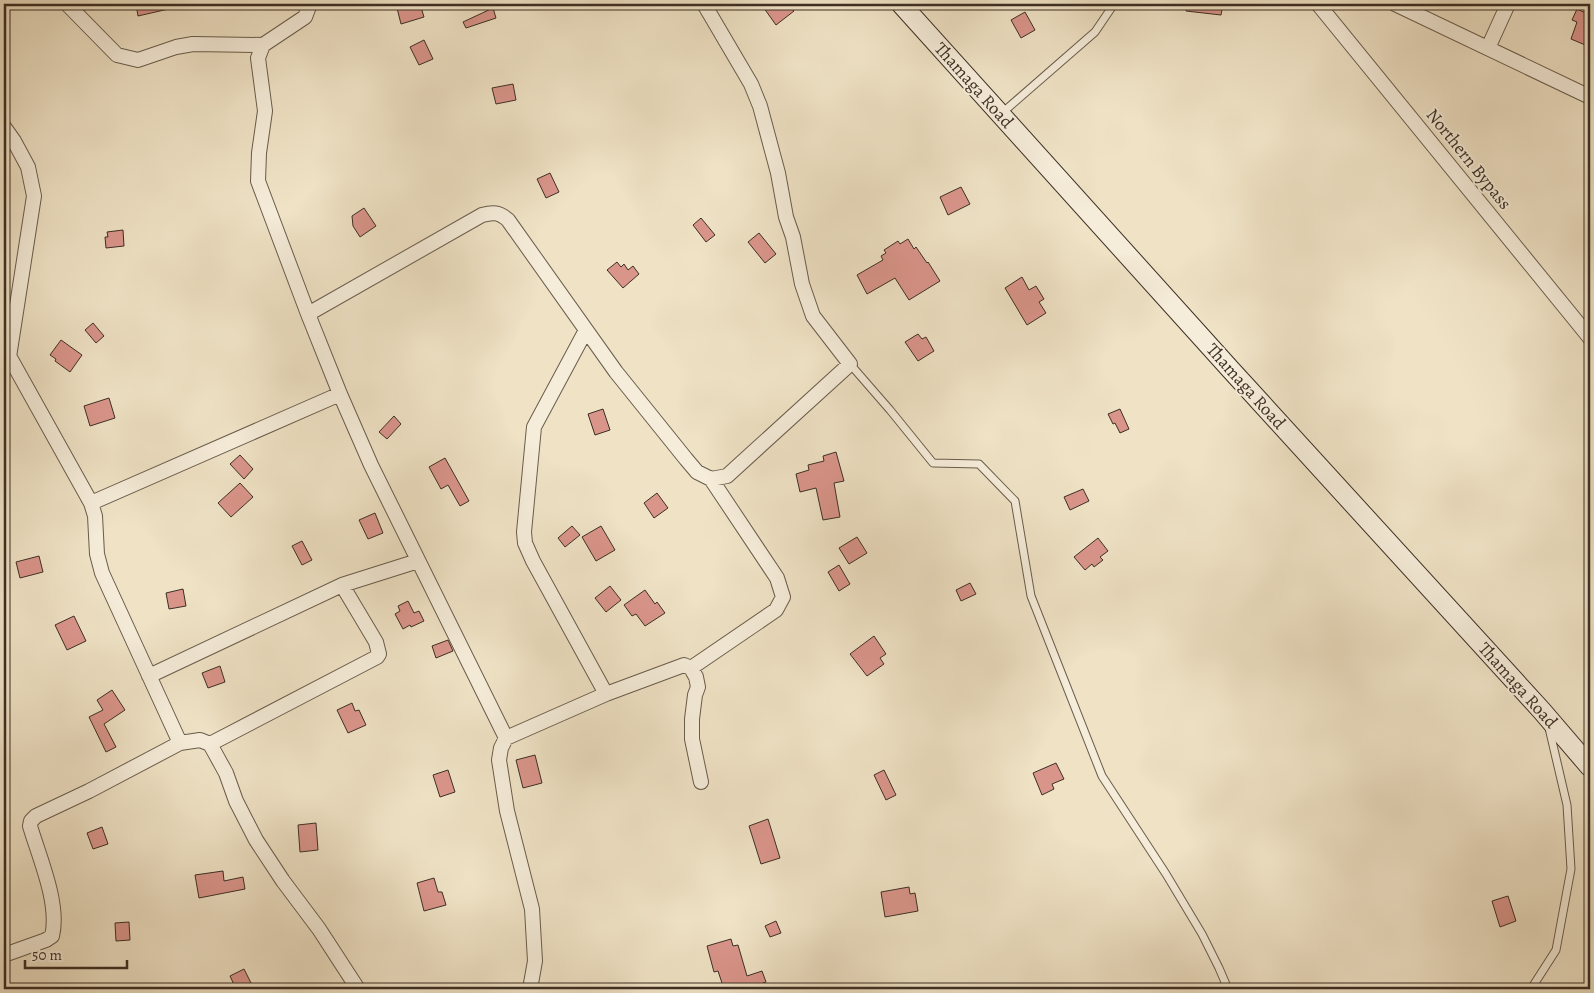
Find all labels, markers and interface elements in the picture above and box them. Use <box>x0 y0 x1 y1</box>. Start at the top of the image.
street label: Thamaga Road <box>929 37 1019 133</box>
street label: Northern Bypass <box>1421 104 1517 214</box>
street label: Thamaga Road <box>1201 338 1291 434</box>
street label: Thamaga Road <box>1473 637 1563 733</box>
scale bar <box>25 938 128 970</box>
text: 50 m <box>32 945 62 965</box>

